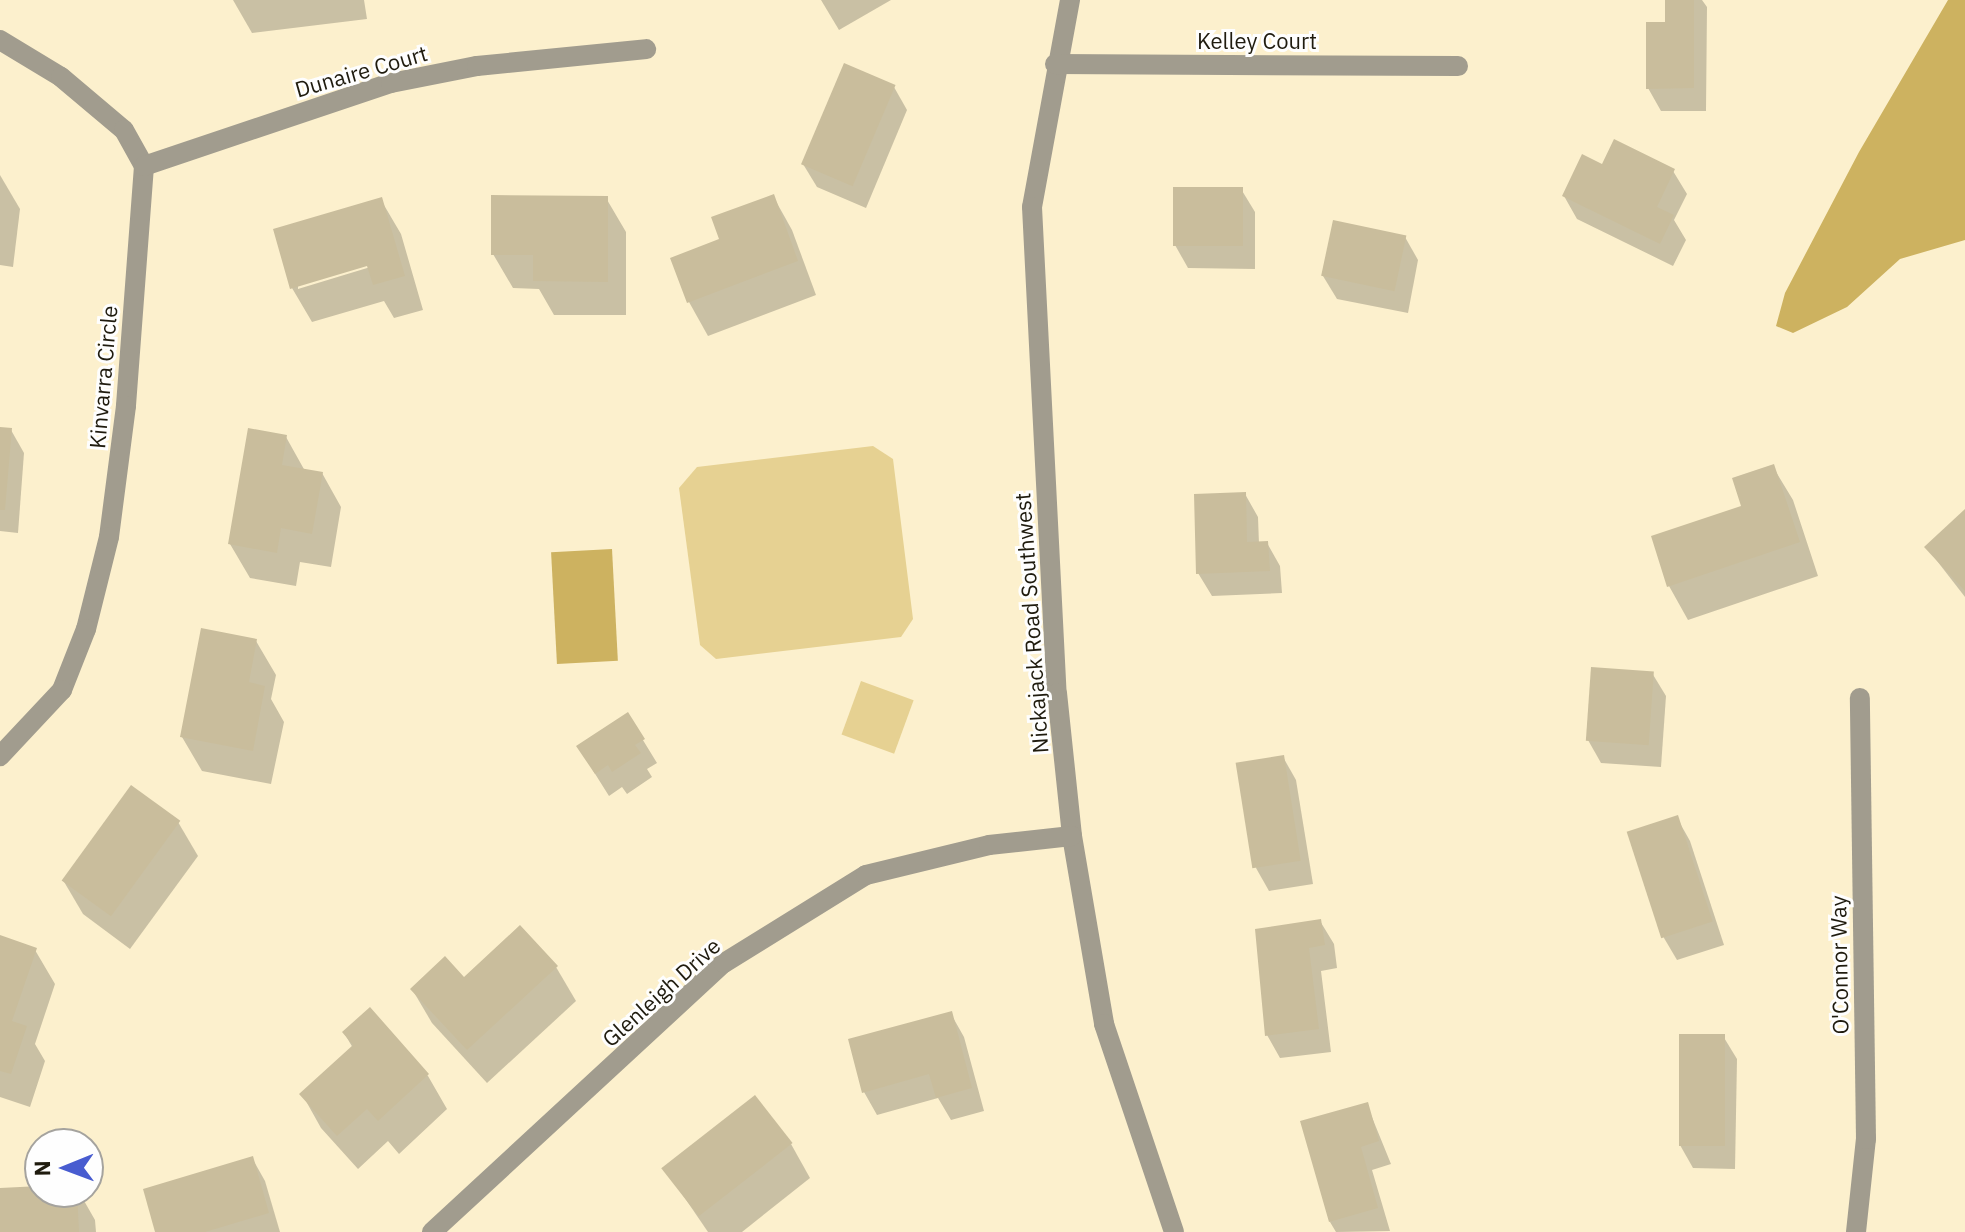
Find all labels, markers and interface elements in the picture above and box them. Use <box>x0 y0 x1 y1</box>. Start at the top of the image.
street label: Kelley Court <box>1197 28 1317 54</box>
street label: Dunaire Court <box>292 39 430 103</box>
street label: Kinvarra Circle <box>84 304 122 450</box>
street label: Nickajack Road Southwest <box>1009 492 1053 754</box>
street label: O'Connor Way <box>1825 895 1853 1035</box>
street label: Glenleigh Drive <box>597 932 725 1052</box>
north arrow <box>24 1128 104 1208</box>
text: N <box>27 1160 56 1177</box>

